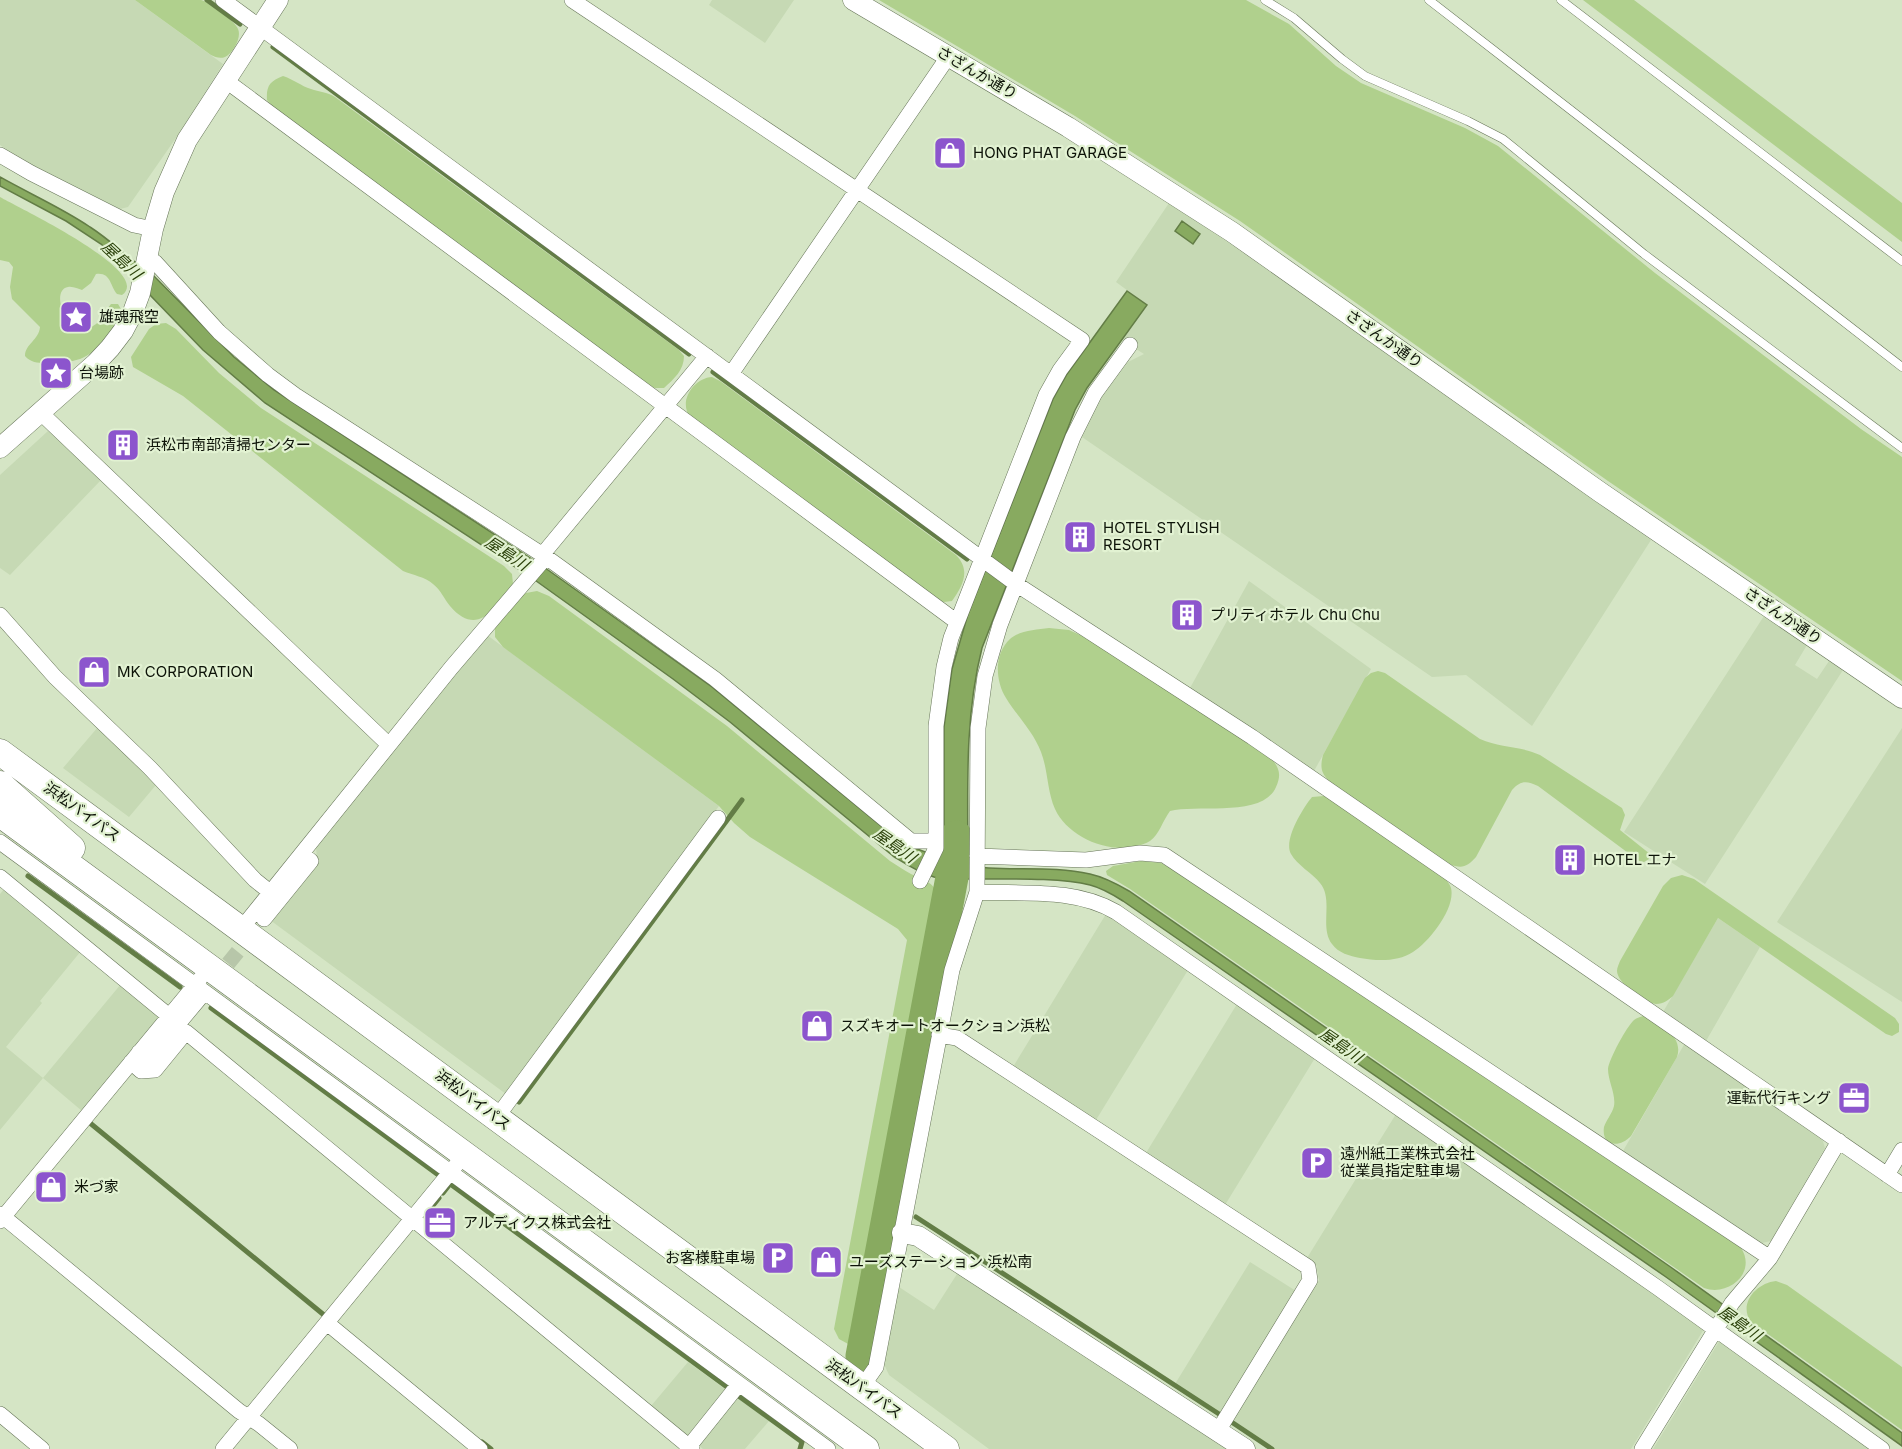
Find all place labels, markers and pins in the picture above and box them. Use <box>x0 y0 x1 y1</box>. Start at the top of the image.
shop icon: HONG PHAT GARAGE <box>932 135 968 171</box>
place label: HONG PHAT GARAGE <box>973 143 1127 162</box>
place icon: 雄魂飛空 <box>58 299 94 335</box>
place label: 雄魂飛空 <box>99 307 159 326</box>
place icon: 台場跡 <box>38 355 74 391</box>
place label: 台場跡 <box>79 363 124 382</box>
building icon: 浜松市南部清掃センター <box>105 427 141 463</box>
place label: 浜松市南部清掃センター <box>146 435 311 454</box>
place label: HOTEL STYLISH RESORT <box>1103 518 1220 554</box>
building icon: HOTEL STYLISH RESORT <box>1062 519 1098 555</box>
building icon: プリティホテル Chu Chu <box>1169 597 1205 633</box>
place label: プリティホテル Chu Chu <box>1210 605 1380 624</box>
shop icon: MK CORPORATION <box>76 654 112 690</box>
place label: MK CORPORATION <box>117 662 253 681</box>
building icon: HOTEL エナ <box>1552 842 1588 878</box>
place label: HOTEL エナ <box>1593 850 1677 869</box>
shop icon: スズキオートオークション浜松 <box>799 1008 835 1044</box>
place label: スズキオートオークション浜松 <box>840 1016 1050 1035</box>
office icon: 運転代行キング <box>1836 1080 1872 1116</box>
place label: 運転代行キング <box>1726 1088 1831 1107</box>
place label: 遠州紙工業株式会社 従業員指定駐車場 <box>1340 1144 1475 1180</box>
parking icon: 遠州紙工業株式会社 従業員指定駐車場 <box>1299 1145 1335 1181</box>
shop icon: 米づ家 <box>33 1169 69 1205</box>
place label: 米づ家 <box>74 1177 119 1196</box>
office icon: アルディクス株式会社 <box>422 1205 458 1241</box>
place label: アルディクス株式会社 <box>463 1213 611 1232</box>
parking icon: お客様駐車場 <box>760 1240 796 1276</box>
shop icon: ユーズステーション 浜松南 <box>808 1244 844 1280</box>
place label: お客様駐車場 <box>665 1248 755 1267</box>
place label: ユーズステーション 浜松南 <box>849 1252 1032 1271</box>

